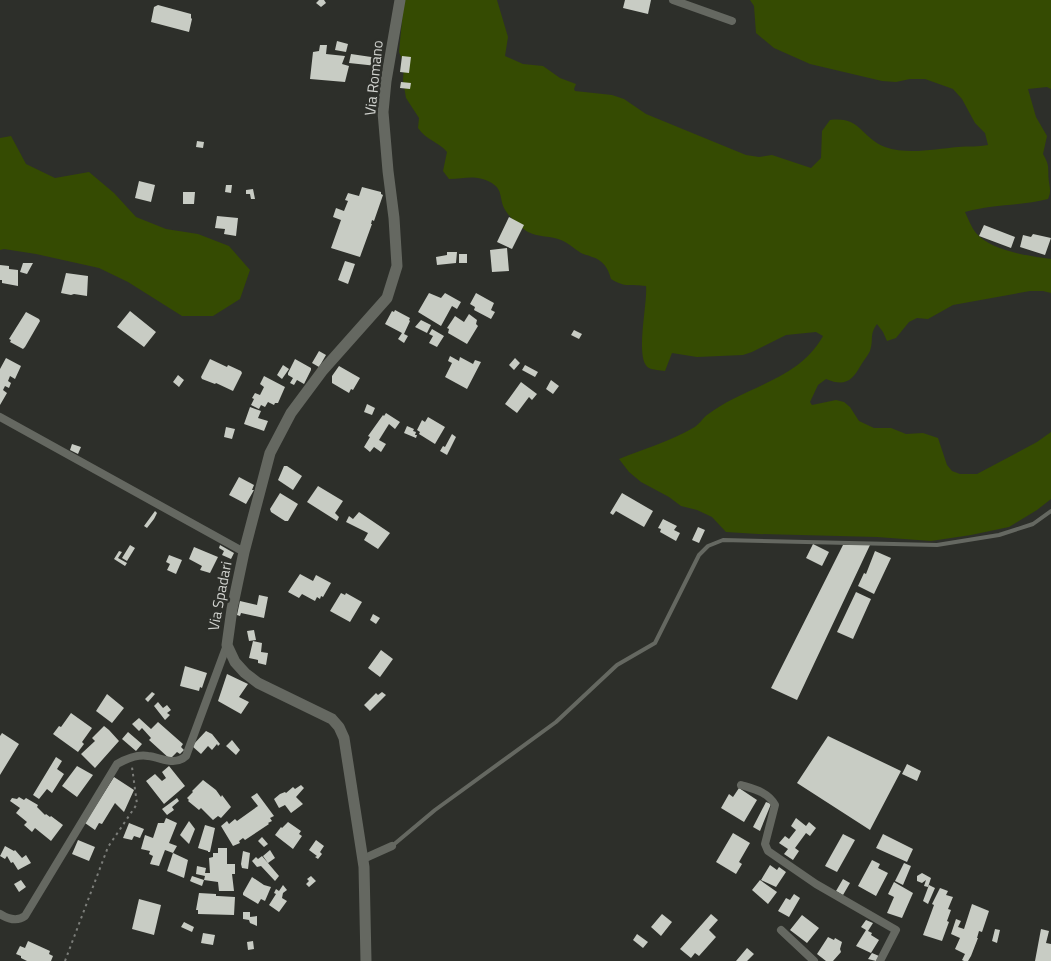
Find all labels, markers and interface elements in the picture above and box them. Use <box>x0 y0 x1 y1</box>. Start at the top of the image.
street label: Via Romano <box>358 39 389 117</box>
street label: Via Spadari <box>202 559 238 633</box>

